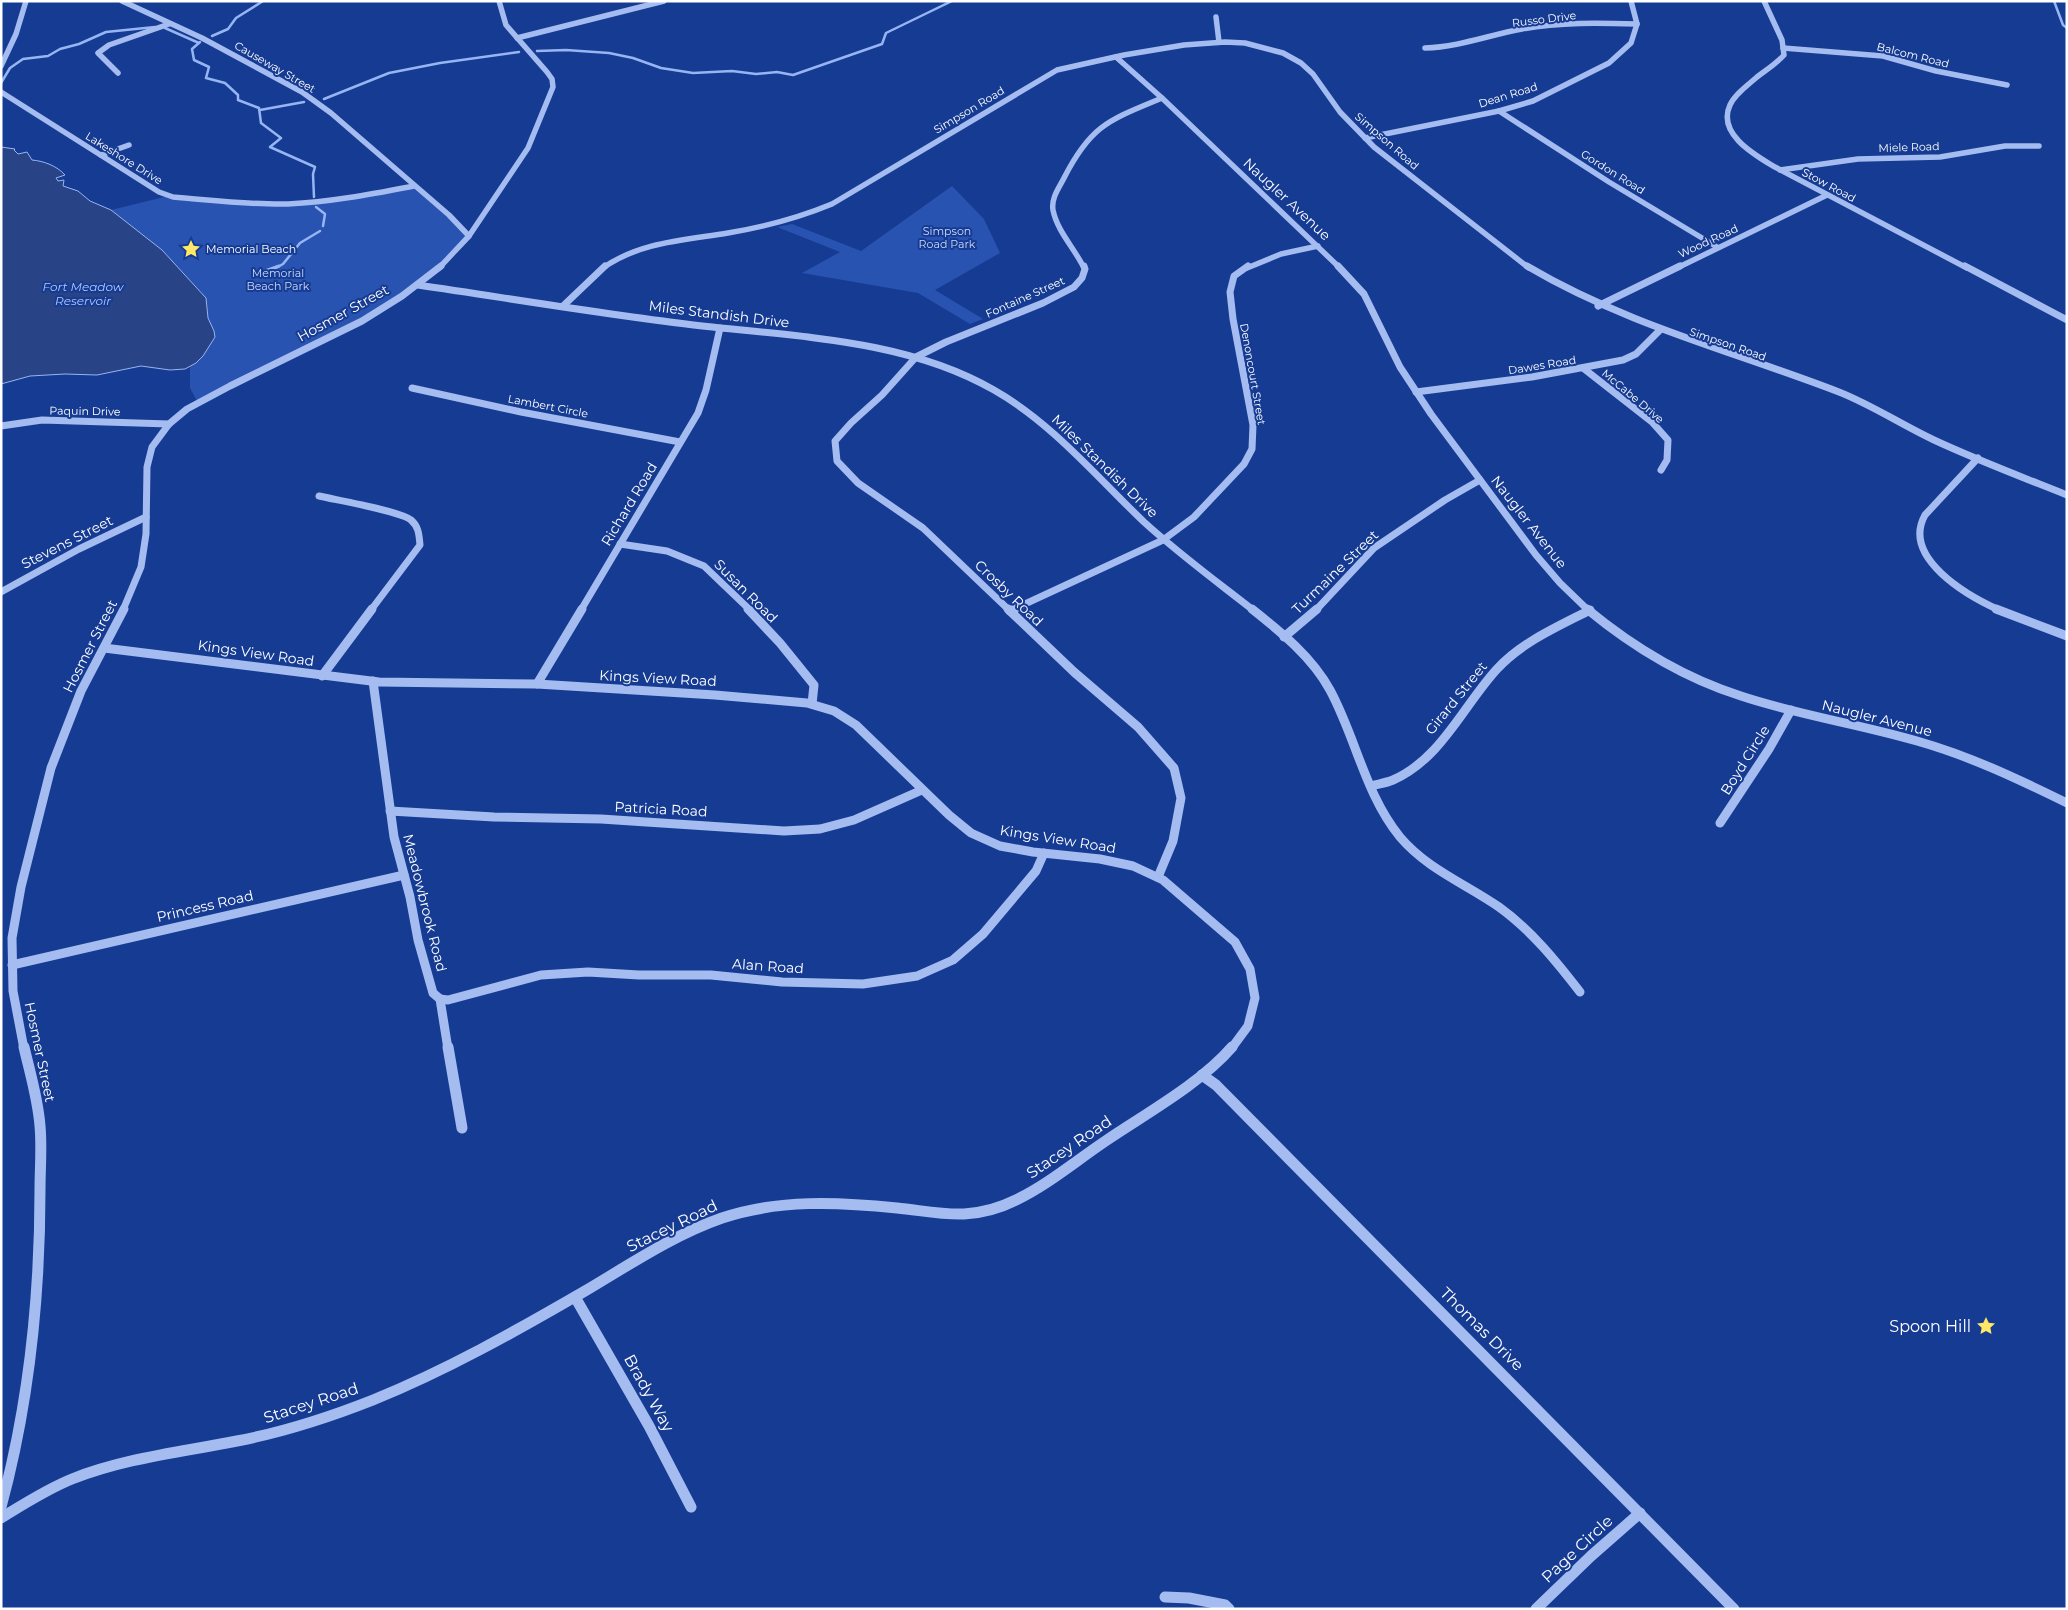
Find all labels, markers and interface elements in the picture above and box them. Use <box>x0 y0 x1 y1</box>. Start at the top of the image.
street label: Russo Drive <box>1511 8 1577 30</box>
street label: Causeway Street <box>232 38 319 96</box>
street label: Balcom Road <box>1875 39 1951 71</box>
street label: Dean Road <box>1477 79 1539 111</box>
street label: Simpson Road <box>931 83 1007 137</box>
street label: Simpson Road <box>1352 109 1422 173</box>
street label: Lakeshore Drive <box>83 129 165 188</box>
street label: Miele Road <box>1878 139 1940 155</box>
street label: Gordon Road <box>1578 147 1648 197</box>
street label: Naugler Avenue <box>1240 154 1334 244</box>
street label: Stow Road <box>1800 165 1858 205</box>
street label: Wood Road <box>1676 221 1740 261</box>
park label: Simpson Road Park <box>919 224 976 251</box>
place icon: Memorial Beach <box>180 238 202 260</box>
place label: Memorial Beach <box>206 242 296 256</box>
park label: Memorial Beach Park <box>247 266 310 293</box>
street label: Fontaine Street <box>983 273 1067 321</box>
water label: Fort Meadow Reservoir <box>43 279 125 308</box>
street label: Hosmer Street <box>294 280 392 346</box>
street label: Miles Standish Drive <box>648 296 790 332</box>
street label: Denoncourt Street <box>1237 322 1269 426</box>
street label: Simpson Road <box>1688 324 1768 364</box>
street label: Dawes Road <box>1507 353 1577 377</box>
street label: McCabe Drive <box>1599 366 1667 426</box>
street label: Lambert Circle <box>507 391 590 421</box>
street label: Paquin Drive <box>49 403 121 419</box>
street label: Miles Standish Drive <box>1048 410 1162 522</box>
street label: Richard Road <box>597 459 661 549</box>
street label: Naugler Avenue <box>1487 472 1571 572</box>
street label: Stevens Street <box>18 511 116 573</box>
street label: Turmaine Street <box>1288 526 1382 618</box>
street label: Susan Road <box>710 555 782 627</box>
street label: Crosby Road <box>971 556 1047 630</box>
street label: Hosmer Street <box>59 596 121 695</box>
street label: Kings View Road <box>197 636 315 670</box>
street label: Girard Street <box>1421 658 1491 738</box>
street label: Kings View Road <box>599 666 717 690</box>
street label: Naugler Avenue <box>1820 696 1934 740</box>
street label: Boyd Circle <box>1716 722 1774 798</box>
street label: Patricia Road <box>614 798 708 820</box>
street label: Kings View Road <box>999 821 1117 857</box>
street label: Meadowbrook Road <box>399 832 451 974</box>
street label: Princess Road <box>155 886 255 926</box>
street label: Alan Road <box>732 955 804 977</box>
street label: Hosmer Street <box>21 1000 59 1104</box>
street label: Stacey Road <box>1023 1112 1115 1182</box>
street label: Stacey Road <box>624 1196 720 1256</box>
street label: Thomas Drive <box>1436 1283 1528 1375</box>
place icon: Spoon Hill <box>1975 1315 1997 1337</box>
place label: Spoon Hill <box>1889 1317 1971 1336</box>
street label: Brady Way <box>620 1351 678 1435</box>
street label: Stacey Road <box>261 1379 361 1427</box>
street label: Page Circle <box>1538 1511 1616 1587</box>

